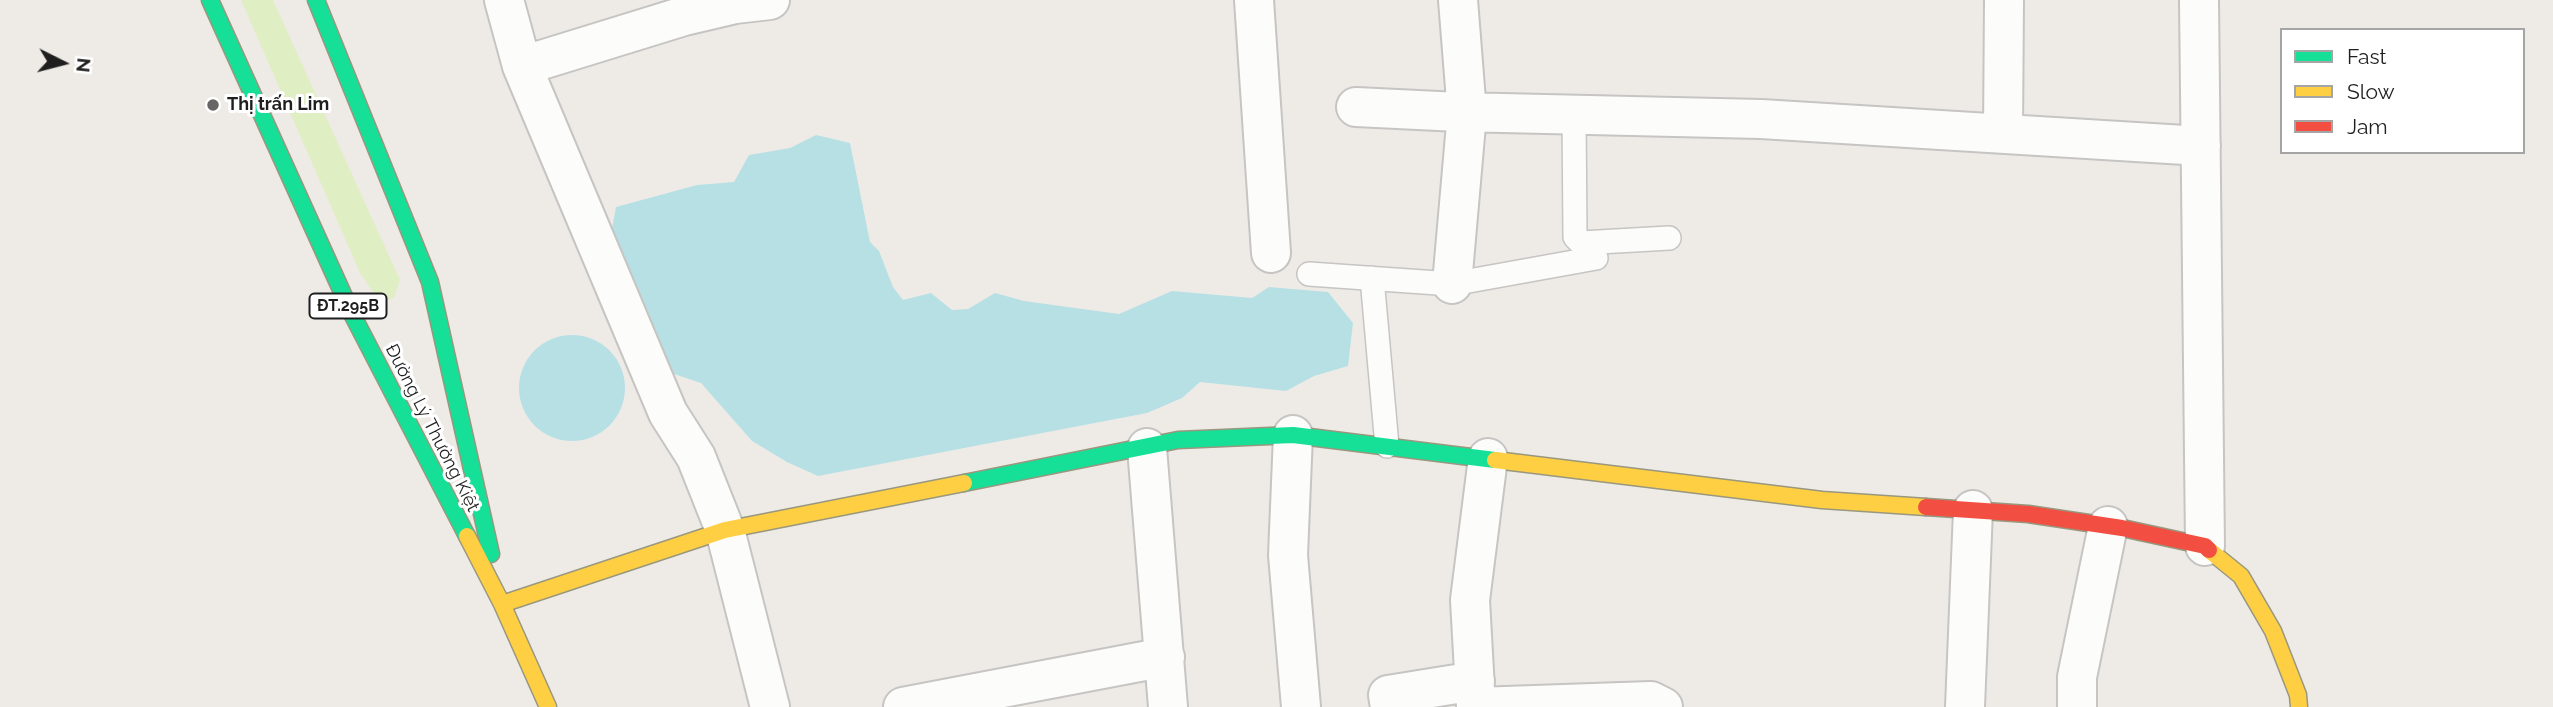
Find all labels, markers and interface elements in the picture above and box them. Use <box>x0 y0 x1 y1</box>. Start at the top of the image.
north arrow <box>28 28 98 98</box>
legend <box>2280 28 2525 154</box>
text: Fast <box>2347 44 2387 69</box>
text: N <box>72 57 96 74</box>
text: Slow <box>2347 79 2395 104</box>
place label: Thị trấn Lim <box>227 94 329 116</box>
marker: Thị trấn Lim <box>205 97 221 113</box>
text: Jam <box>2347 114 2388 139</box>
road number: ĐT.295B <box>310 294 386 318</box>
street label: Đường Lý Thường Kiệt <box>380 341 484 515</box>

